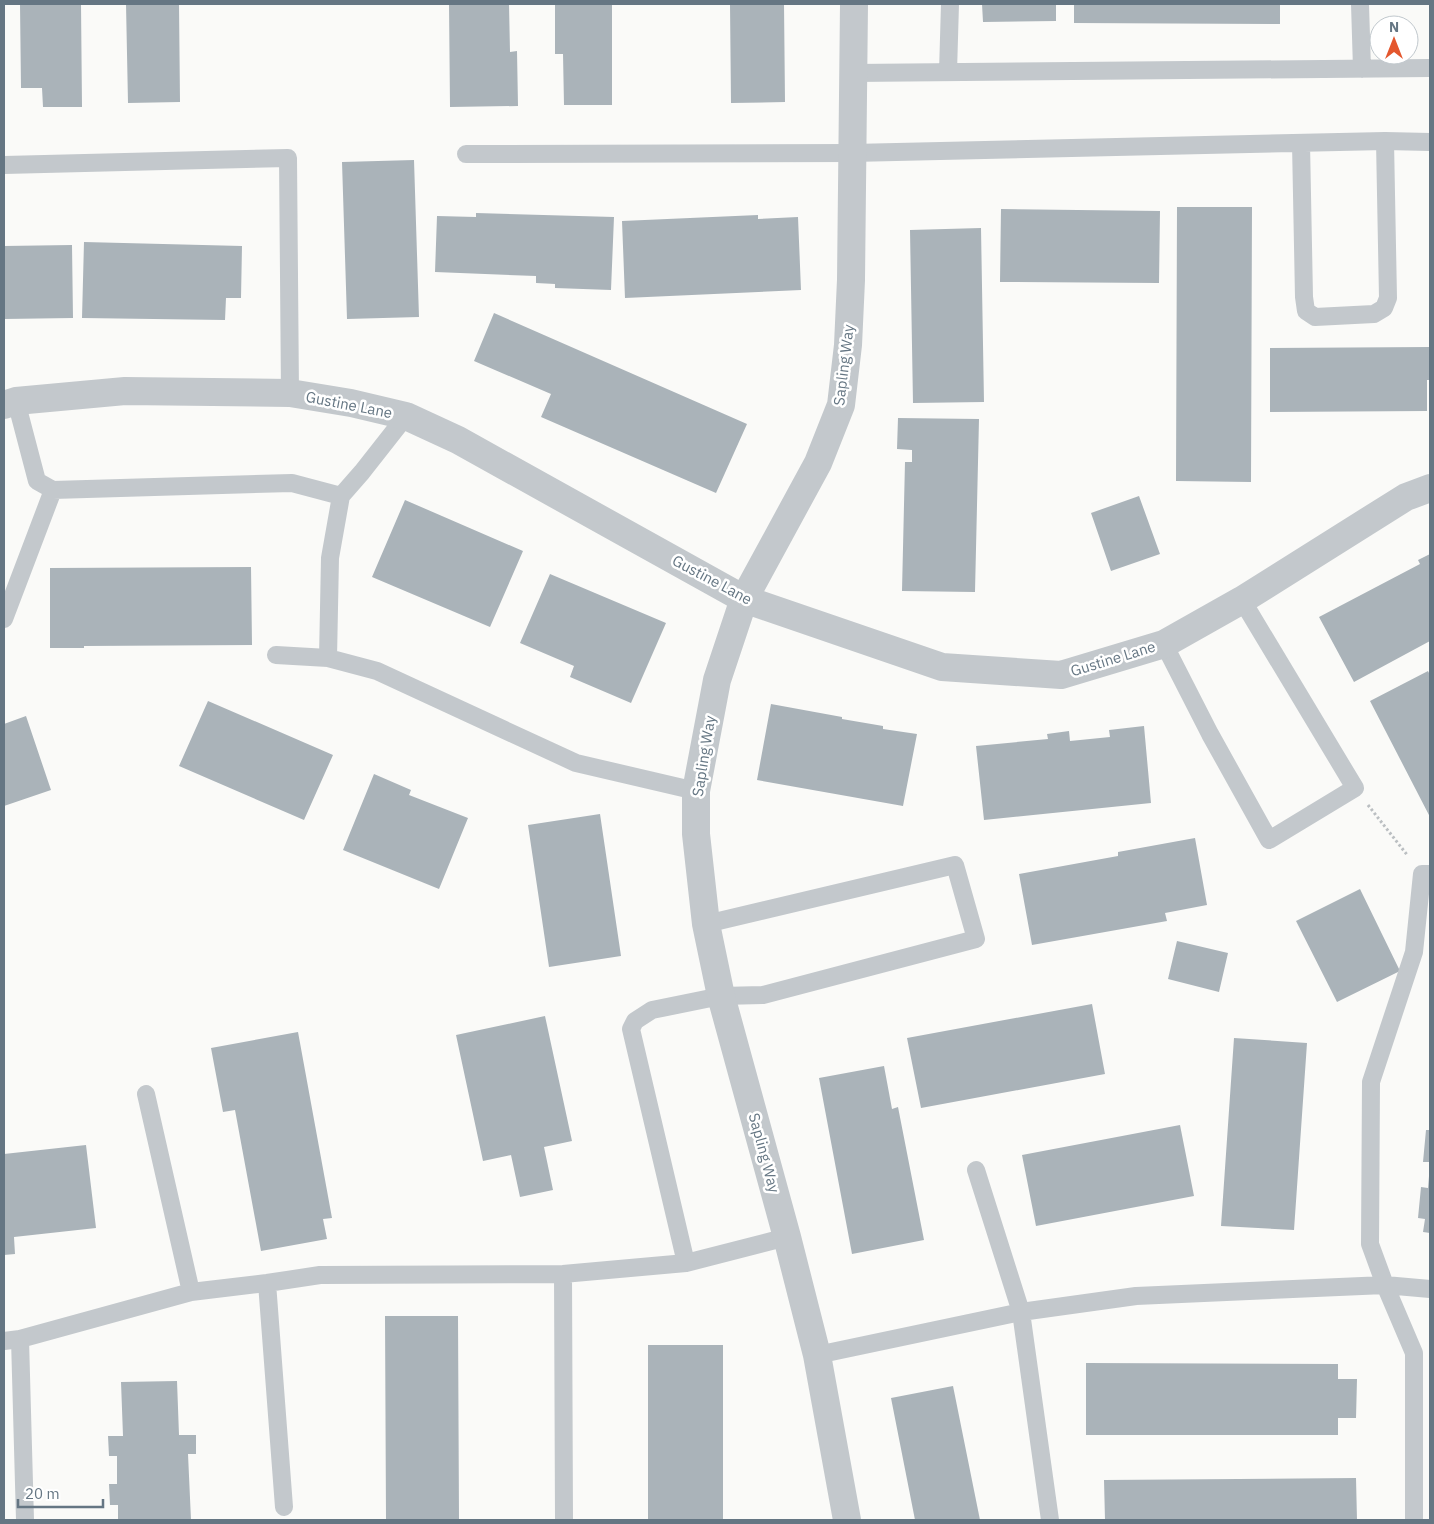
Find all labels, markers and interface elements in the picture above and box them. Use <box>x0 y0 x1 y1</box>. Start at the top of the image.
north arrow <box>1369 15 1419 65</box>
text: N <box>1389 18 1399 36</box>
street label: Sapling Way <box>829 323 858 407</box>
street label: Gustine Lane <box>304 387 394 422</box>
street label: Gustine Lane <box>669 551 755 609</box>
street label: Gustine Lane <box>1068 637 1158 680</box>
street label: Sapling Way <box>688 713 719 798</box>
street label: Sapling Way <box>745 1111 784 1195</box>
scale bar <box>18 1476 102 1508</box>
text: 20 m <box>25 1484 60 1503</box>

